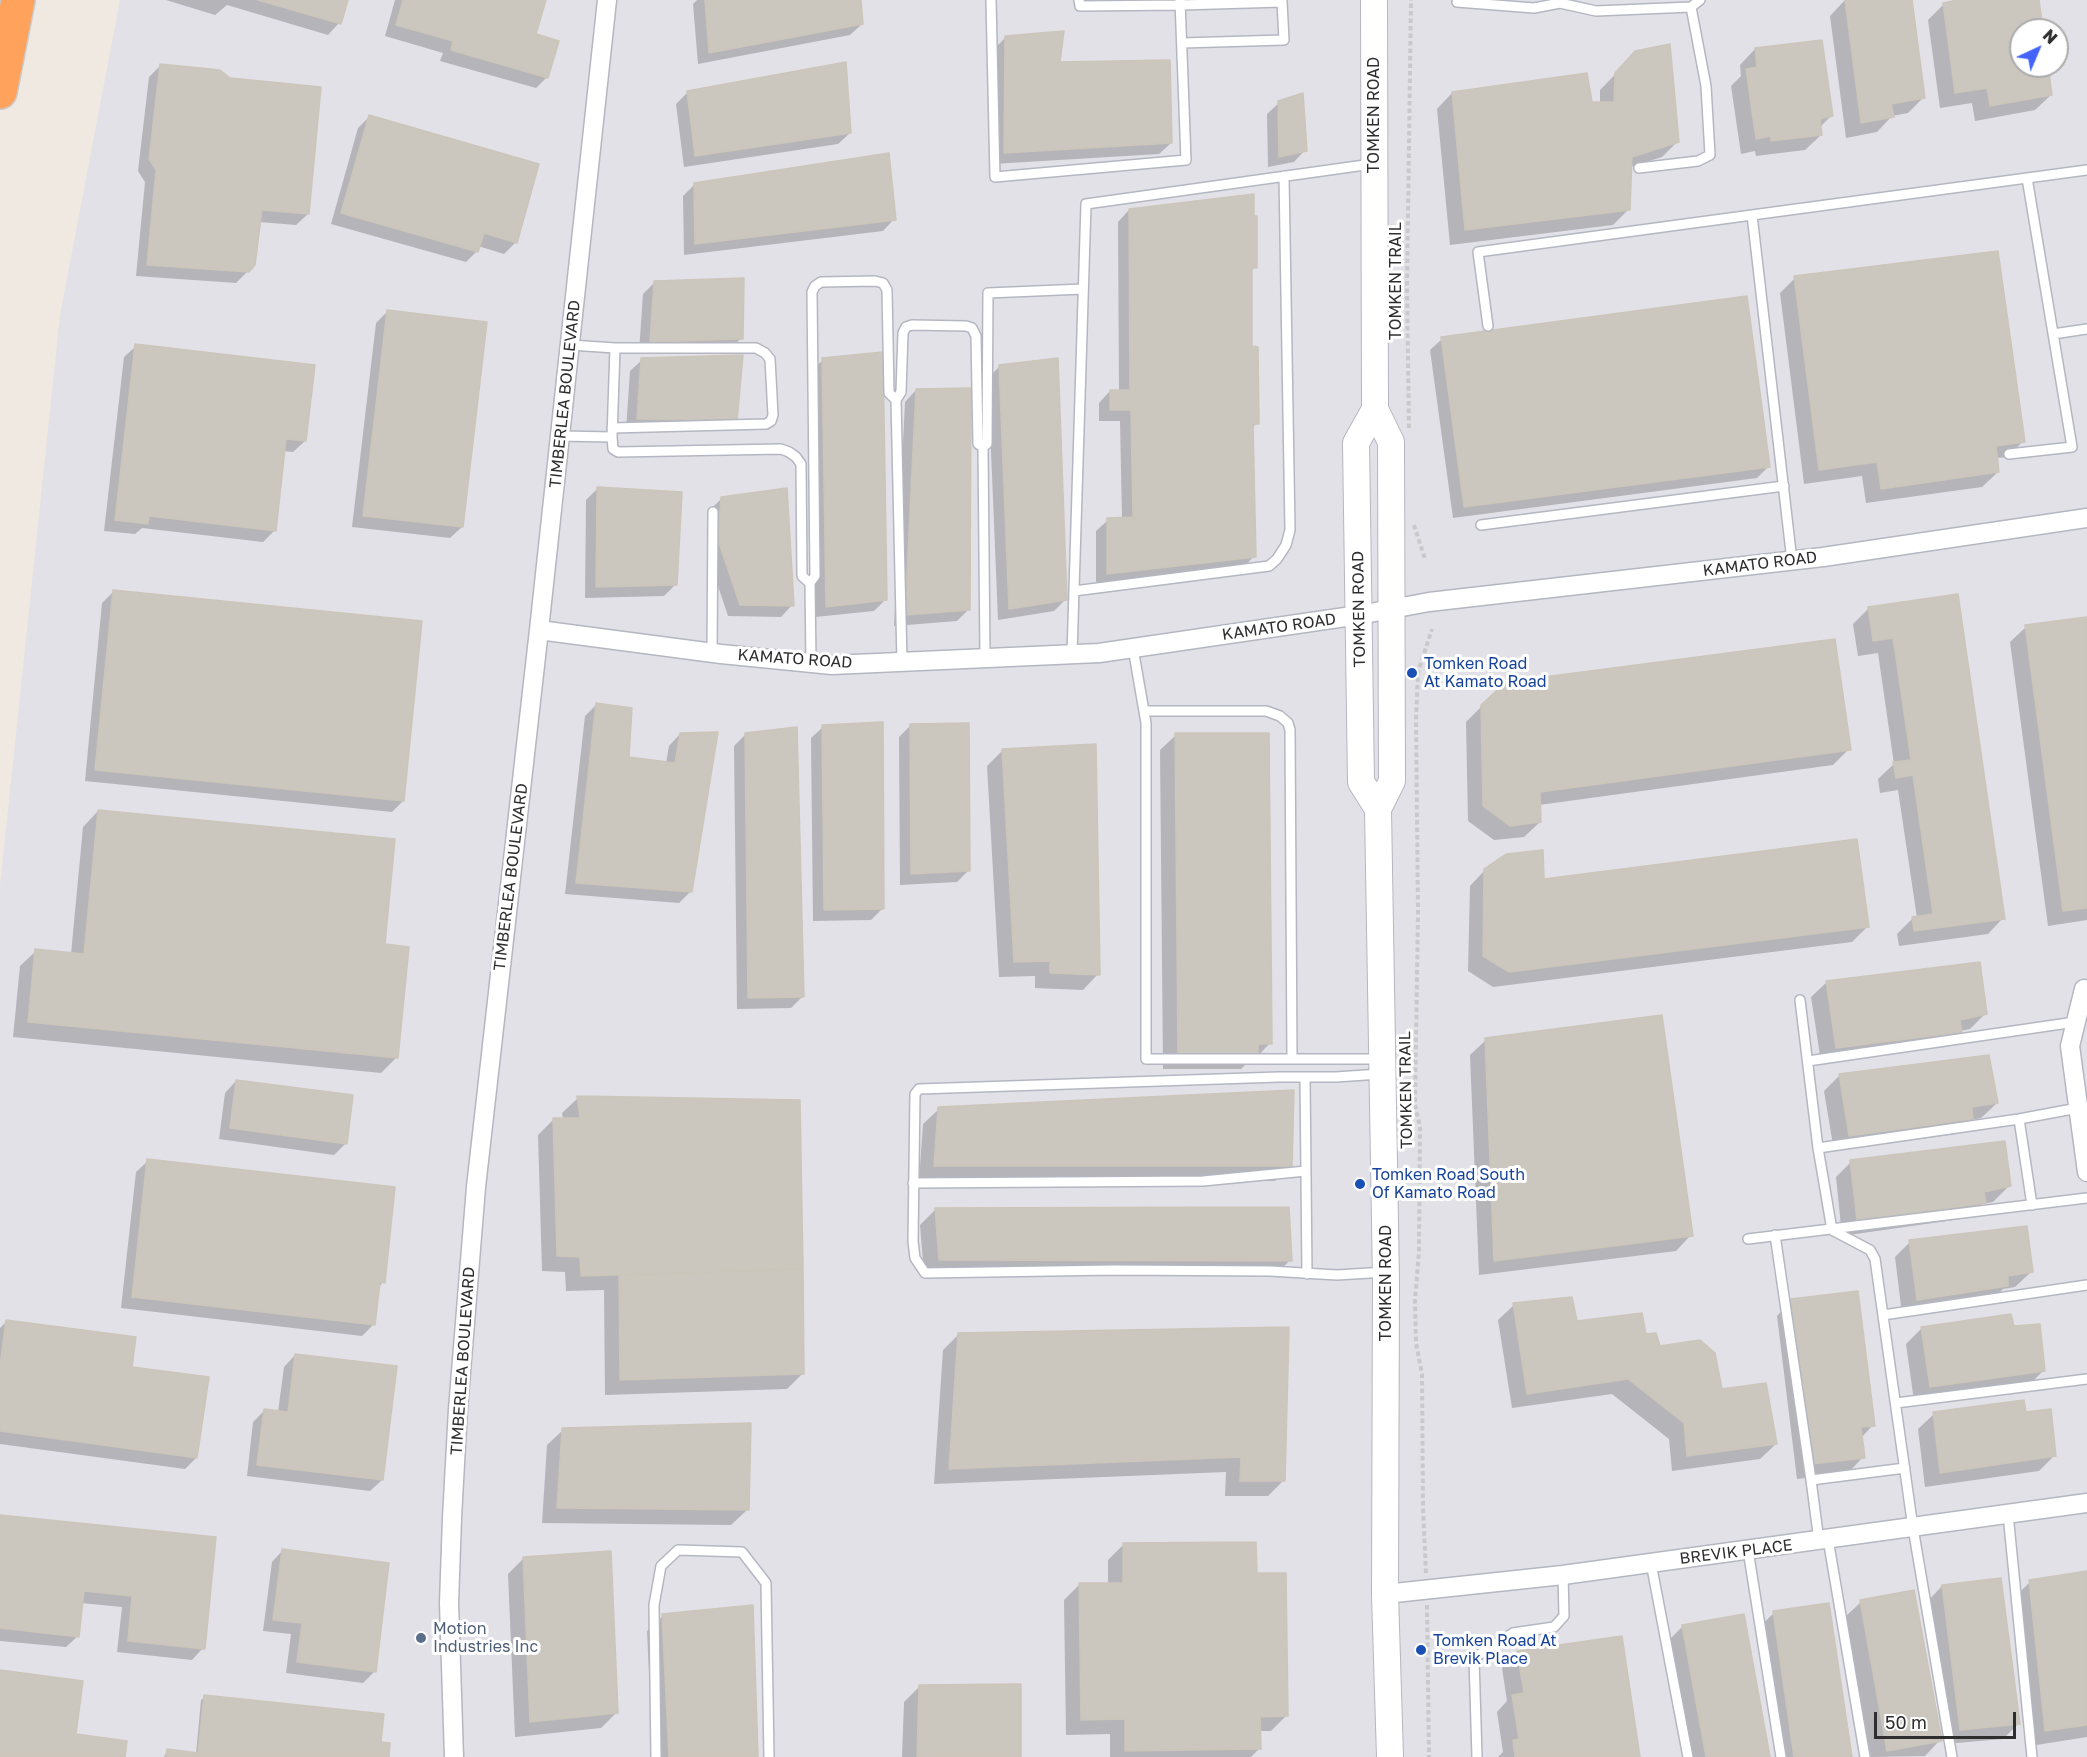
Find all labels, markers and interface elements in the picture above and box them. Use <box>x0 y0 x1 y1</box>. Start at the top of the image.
north arrow <box>2009 18 2069 78</box>
text: N <box>2039 25 2061 48</box>
street label: TOMKEN ROAD <box>1364 57 1384 173</box>
street label: TOMKEN TRAIL <box>1386 222 1406 340</box>
street label: TIMBERLEA BOULEVARD <box>546 299 584 489</box>
street label: KAMATO ROAD <box>1702 547 1818 581</box>
street label: TOMKEN ROAD <box>1348 551 1370 667</box>
street label: KAMATO ROAD <box>1221 609 1337 645</box>
street label: KAMATO ROAD <box>737 645 853 673</box>
place label: Tomken Road At Kamato Road <box>1424 654 1547 692</box>
marker: Tomken Road At Kamato Road <box>1405 666 1419 680</box>
street label: TIMBERLEA BOULEVARD <box>490 782 532 972</box>
street label: TOMKEN TRAIL <box>1395 1031 1417 1149</box>
place label: Tomken Road South Of Kamato Road <box>1372 1165 1525 1203</box>
marker: Tomken Road South Of Kamato Road <box>1353 1177 1367 1191</box>
street label: TOMKEN ROAD <box>1376 1225 1396 1341</box>
street label: TIMBERLEA BOULEVARD <box>447 1266 479 1456</box>
street label: BREVIK PLACE <box>1679 1536 1793 1568</box>
place label: Motion Industries Inc <box>433 1619 538 1657</box>
marker: Motion Industries Inc <box>414 1631 428 1645</box>
place label: Tomken Road At Brevik Place <box>1433 1631 1557 1669</box>
marker: Tomken Road At Brevik Place <box>1414 1643 1428 1657</box>
scale bar <box>1877 1700 2020 1738</box>
text: 50 m <box>1885 1711 1927 1733</box>

